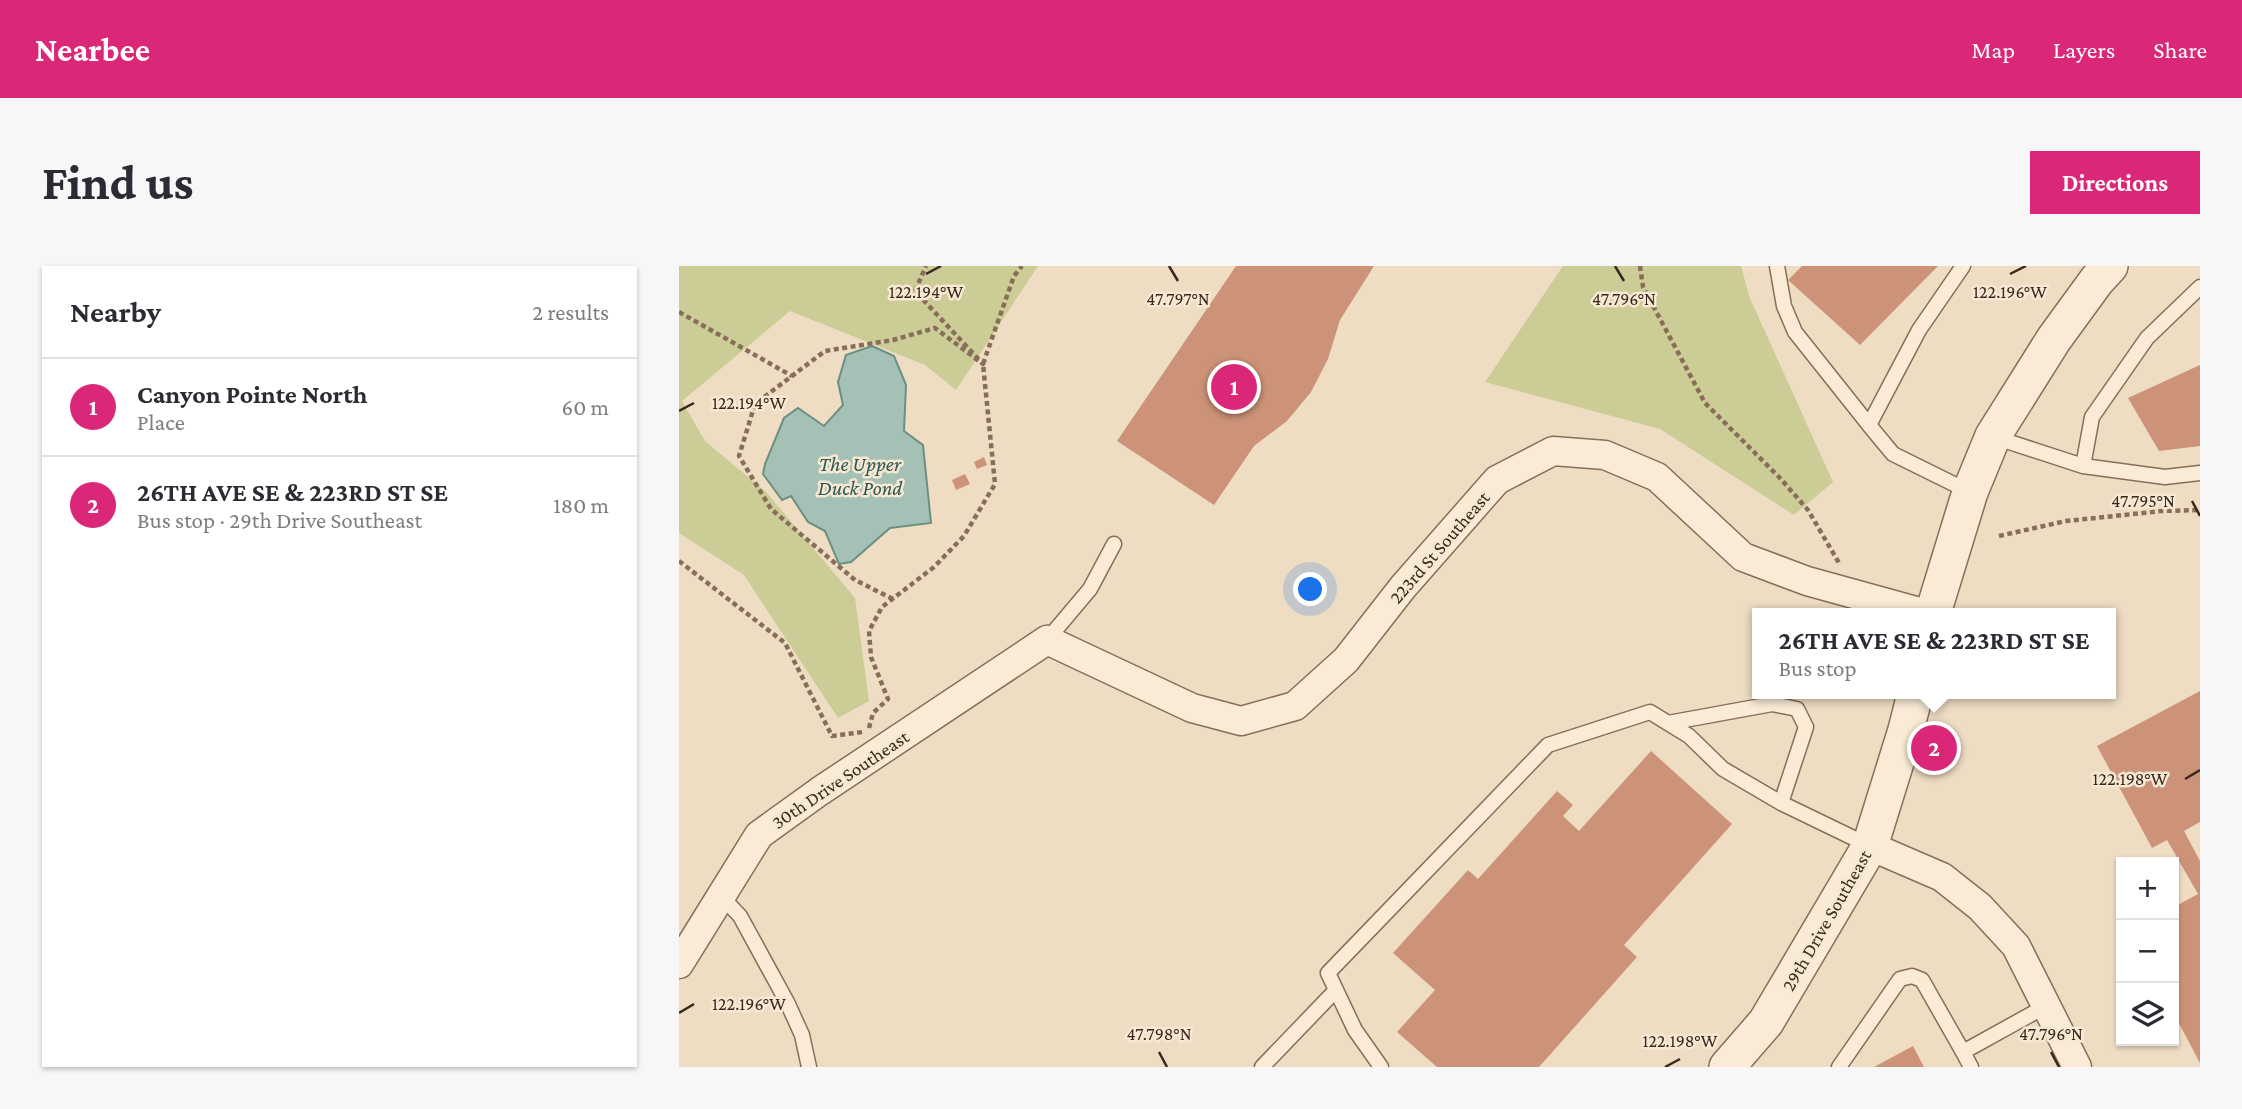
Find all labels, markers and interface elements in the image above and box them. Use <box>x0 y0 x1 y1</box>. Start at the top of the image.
text: Nearbee <box>35 31 150 68</box>
text: Map <box>1971 36 2015 63</box>
text: Layers <box>2053 36 2115 63</box>
text: Share <box>2153 36 2207 63</box>
button: Directions <box>2030 151 2200 214</box>
text: Find us <box>42 155 194 210</box>
text: 122.194°W <box>889 282 964 302</box>
text: 122.196°W <box>1973 282 2047 302</box>
text: 47.797°N <box>1146 289 1210 309</box>
text: 47.796°N <box>1592 289 1656 309</box>
text: Nearby <box>70 295 161 328</box>
text: 2 results <box>532 299 609 325</box>
pin: 1 <box>1211 361 1257 413</box>
text: Canyon Pointe North <box>137 380 368 409</box>
text: 122.194°W <box>712 393 787 413</box>
text: 1 <box>89 394 97 420</box>
text: 60 m <box>562 394 609 420</box>
text: Place <box>137 409 185 435</box>
water label: The Upper Duck Pond <box>818 452 903 500</box>
text: 26TH AVE SE & 223RD ST SE <box>137 478 448 507</box>
street label: 223rd St Southeast <box>1385 487 1494 608</box>
text: 47.795°N <box>2111 491 2175 511</box>
text: 2 <box>87 492 99 518</box>
text: 180 m <box>553 492 609 518</box>
text: Bus stop · 29th Drive Southeast <box>137 507 422 533</box>
your location <box>1293 572 1327 606</box>
popup <box>1752 608 2116 699</box>
text: 26TH AVE SE & 223RD ST SE <box>1778 626 2090 655</box>
text: Bus stop <box>1778 655 1857 681</box>
pin: 2 <box>1911 722 1957 774</box>
street label: 30th Drive Southeast <box>768 725 913 833</box>
text: 122.198°W <box>2093 769 2168 789</box>
street label: 29th Drive Southeast <box>1777 845 1876 995</box>
map controls <box>2116 857 2179 1046</box>
button: + <box>2116 857 2179 920</box>
button: − <box>2116 920 2179 983</box>
button: layers <box>2116 983 2179 1046</box>
text: 122.196°W <box>712 994 786 1014</box>
text: 47.798°N <box>1127 1024 1192 1044</box>
text: 47.796°N <box>2019 1024 2083 1044</box>
text: 122.198°W <box>1643 1031 1718 1051</box>

